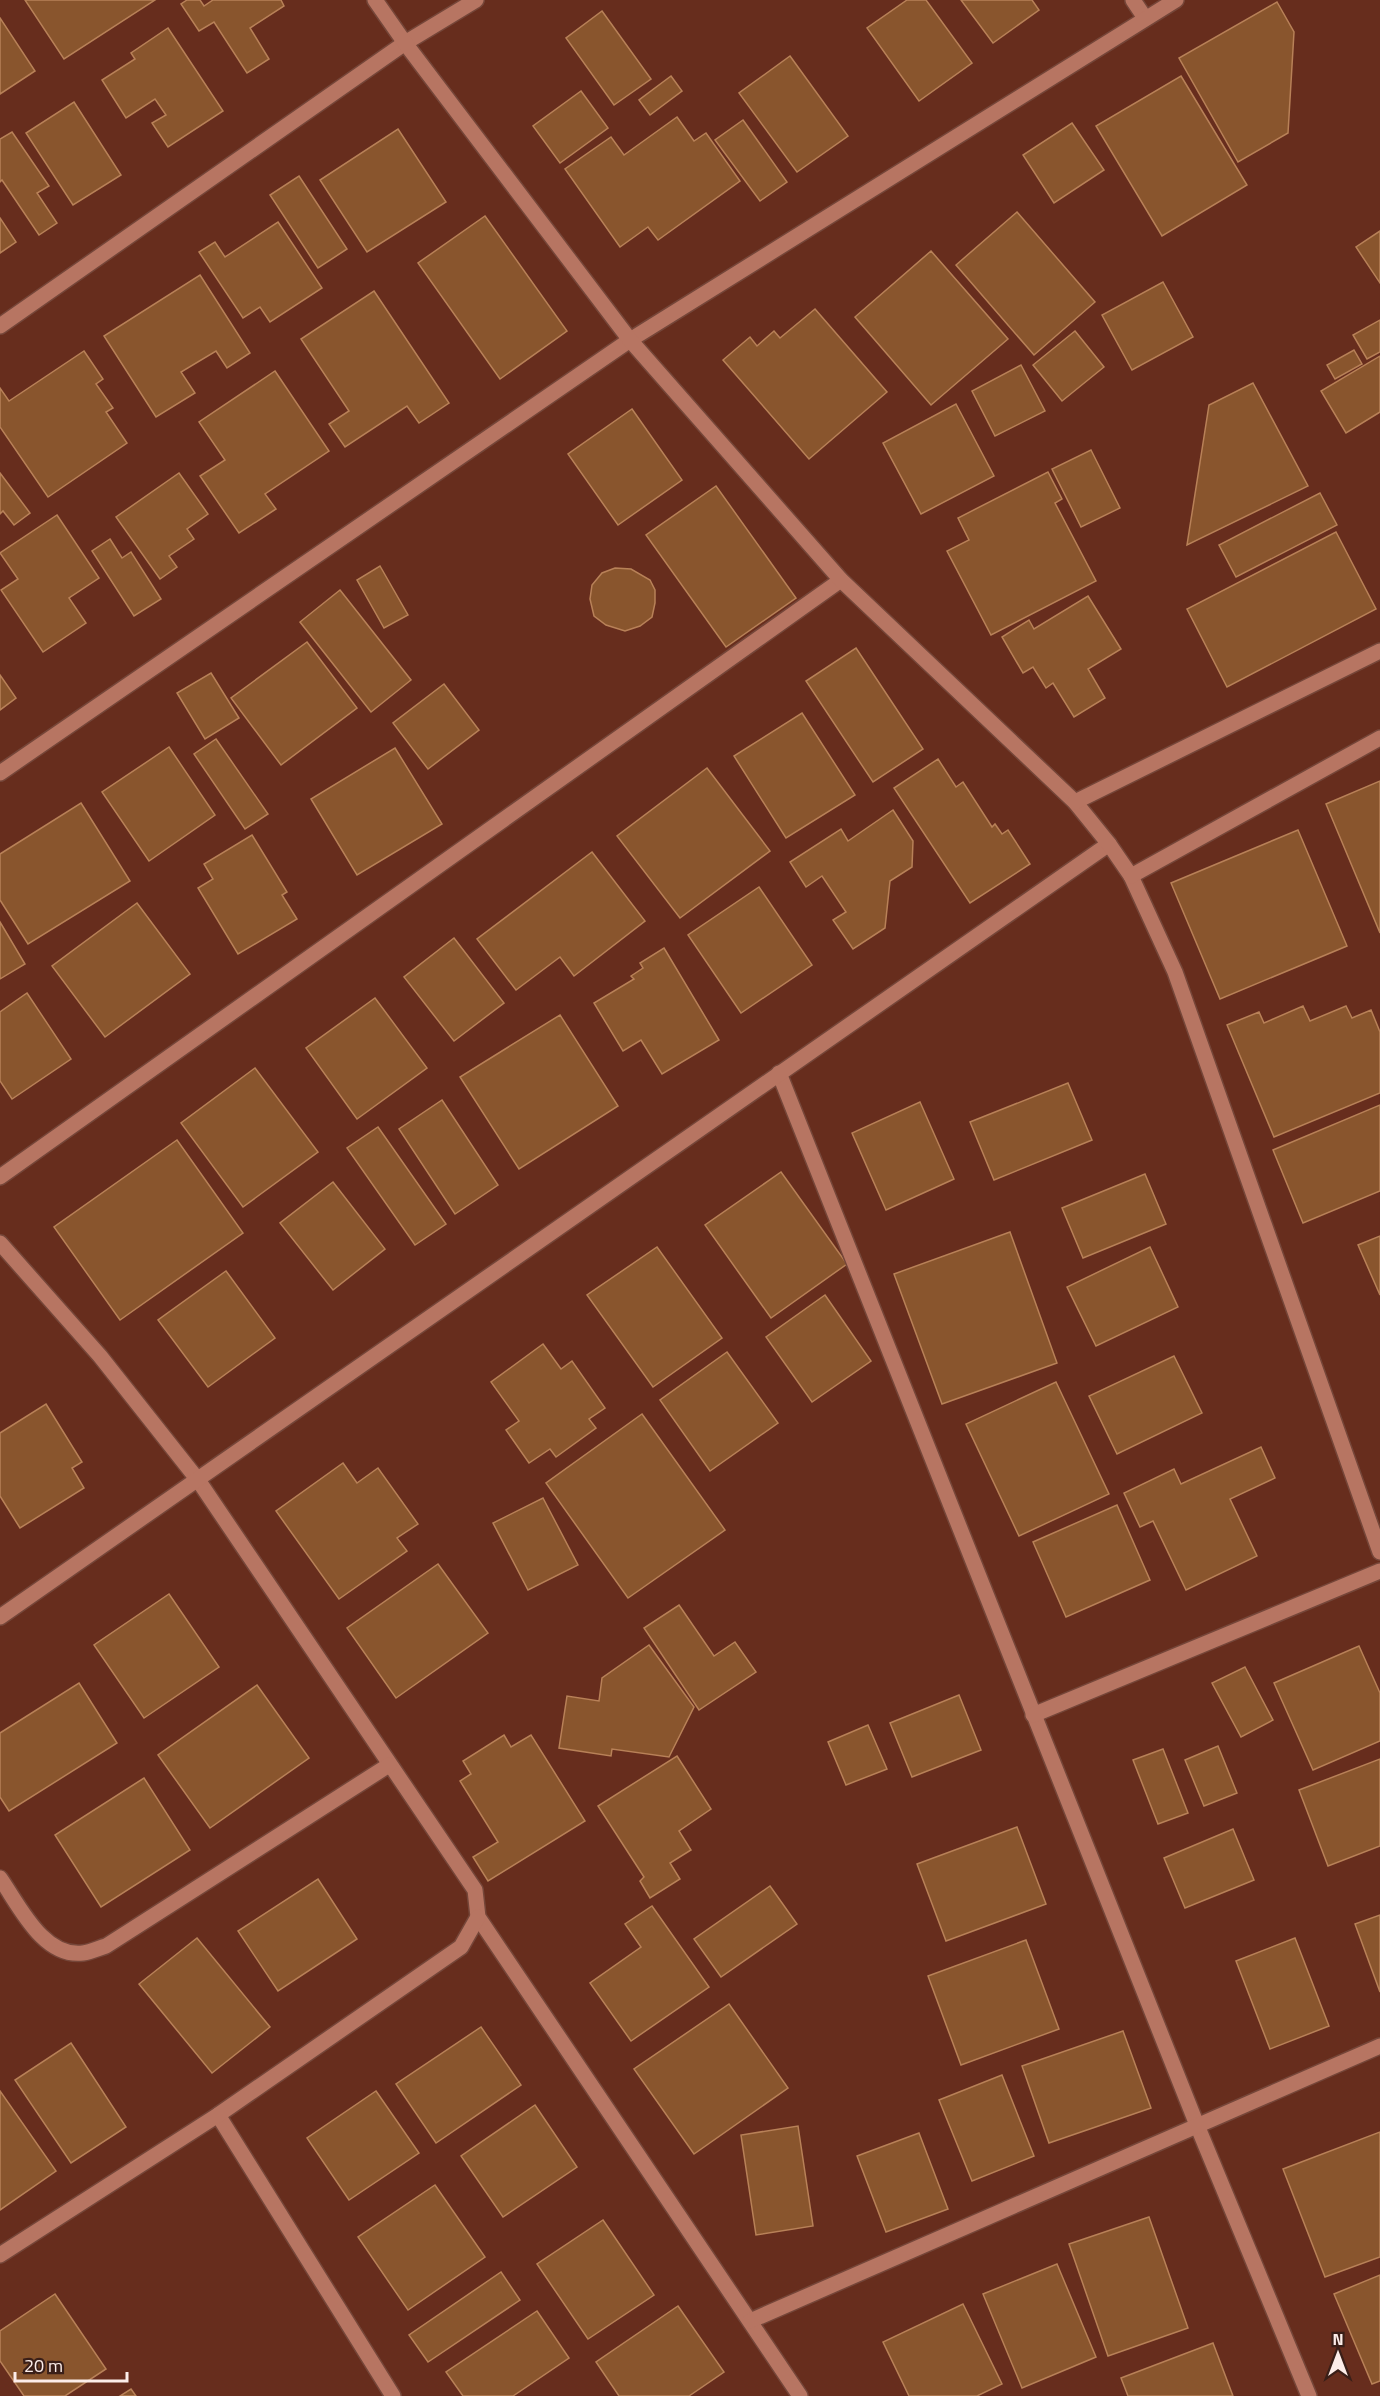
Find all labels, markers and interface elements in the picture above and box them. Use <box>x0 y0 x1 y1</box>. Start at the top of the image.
north arrow <box>1308 2324 1368 2384</box>
text: N <box>1332 2327 1344 2351</box>
scale bar <box>15 2345 128 2383</box>
text: 20 m <box>24 2352 63 2379</box>

